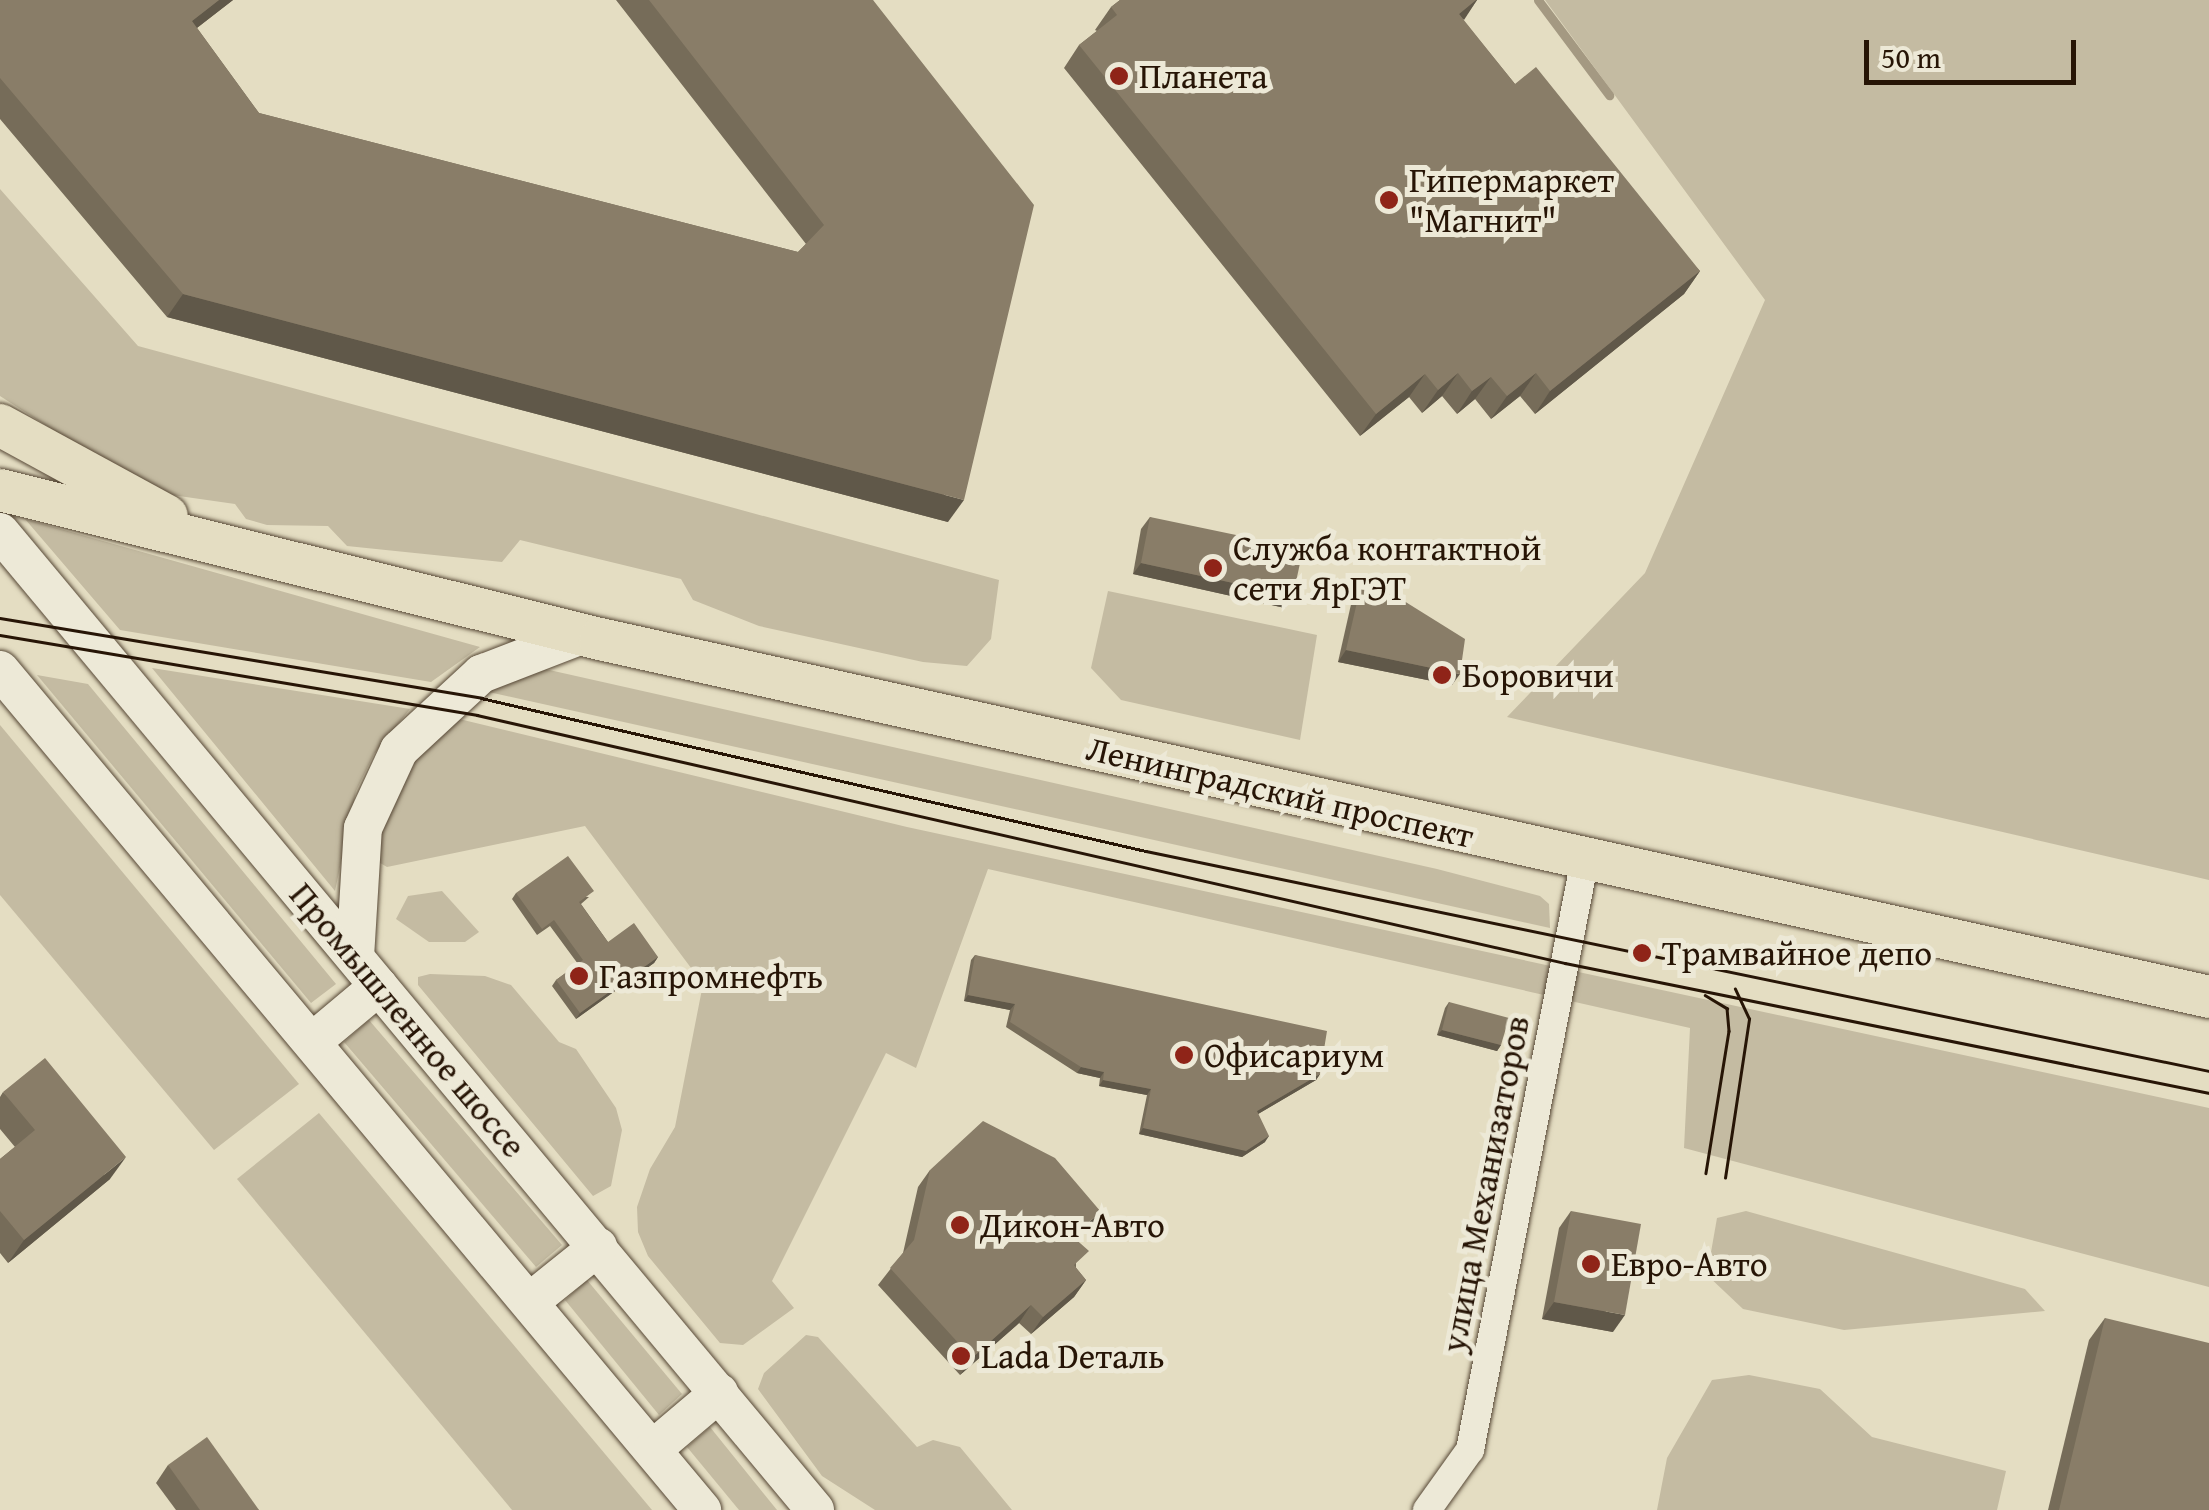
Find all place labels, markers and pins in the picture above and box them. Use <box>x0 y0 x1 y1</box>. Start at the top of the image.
place label: Планета <box>1139 55 1268 97</box>
marker: Планета <box>1108 65 1130 87</box>
place label: Гипермаркет "Магнит" <box>1409 159 1614 241</box>
marker: Гипермаркет "Магнит" <box>1378 189 1400 211</box>
place label: Служба контактной сети ЯрГЭТ <box>1233 527 1541 609</box>
marker: Служба контактной сети ЯрГЭТ <box>1202 557 1224 579</box>
place label: Боровичи <box>1462 654 1614 696</box>
marker: Боровичи <box>1431 664 1453 686</box>
place label: Трамвайное депо <box>1662 932 1932 974</box>
marker: Трамвайное депо <box>1631 942 1653 964</box>
place label: Газпромнефть <box>599 955 823 997</box>
marker: Газпромнефть <box>568 965 590 987</box>
place label: Офисариум <box>1204 1034 1384 1076</box>
marker: Офисариум <box>1173 1044 1195 1066</box>
place label: Дикон-Авто <box>980 1204 1165 1246</box>
marker: Дикон-Авто <box>949 1214 971 1236</box>
place label: Евро-Авто <box>1611 1243 1768 1285</box>
marker: Евро-Авто <box>1580 1253 1602 1275</box>
place label: Lada Dеталь <box>981 1335 1165 1377</box>
marker: Lada Dеталь <box>950 1345 972 1367</box>

